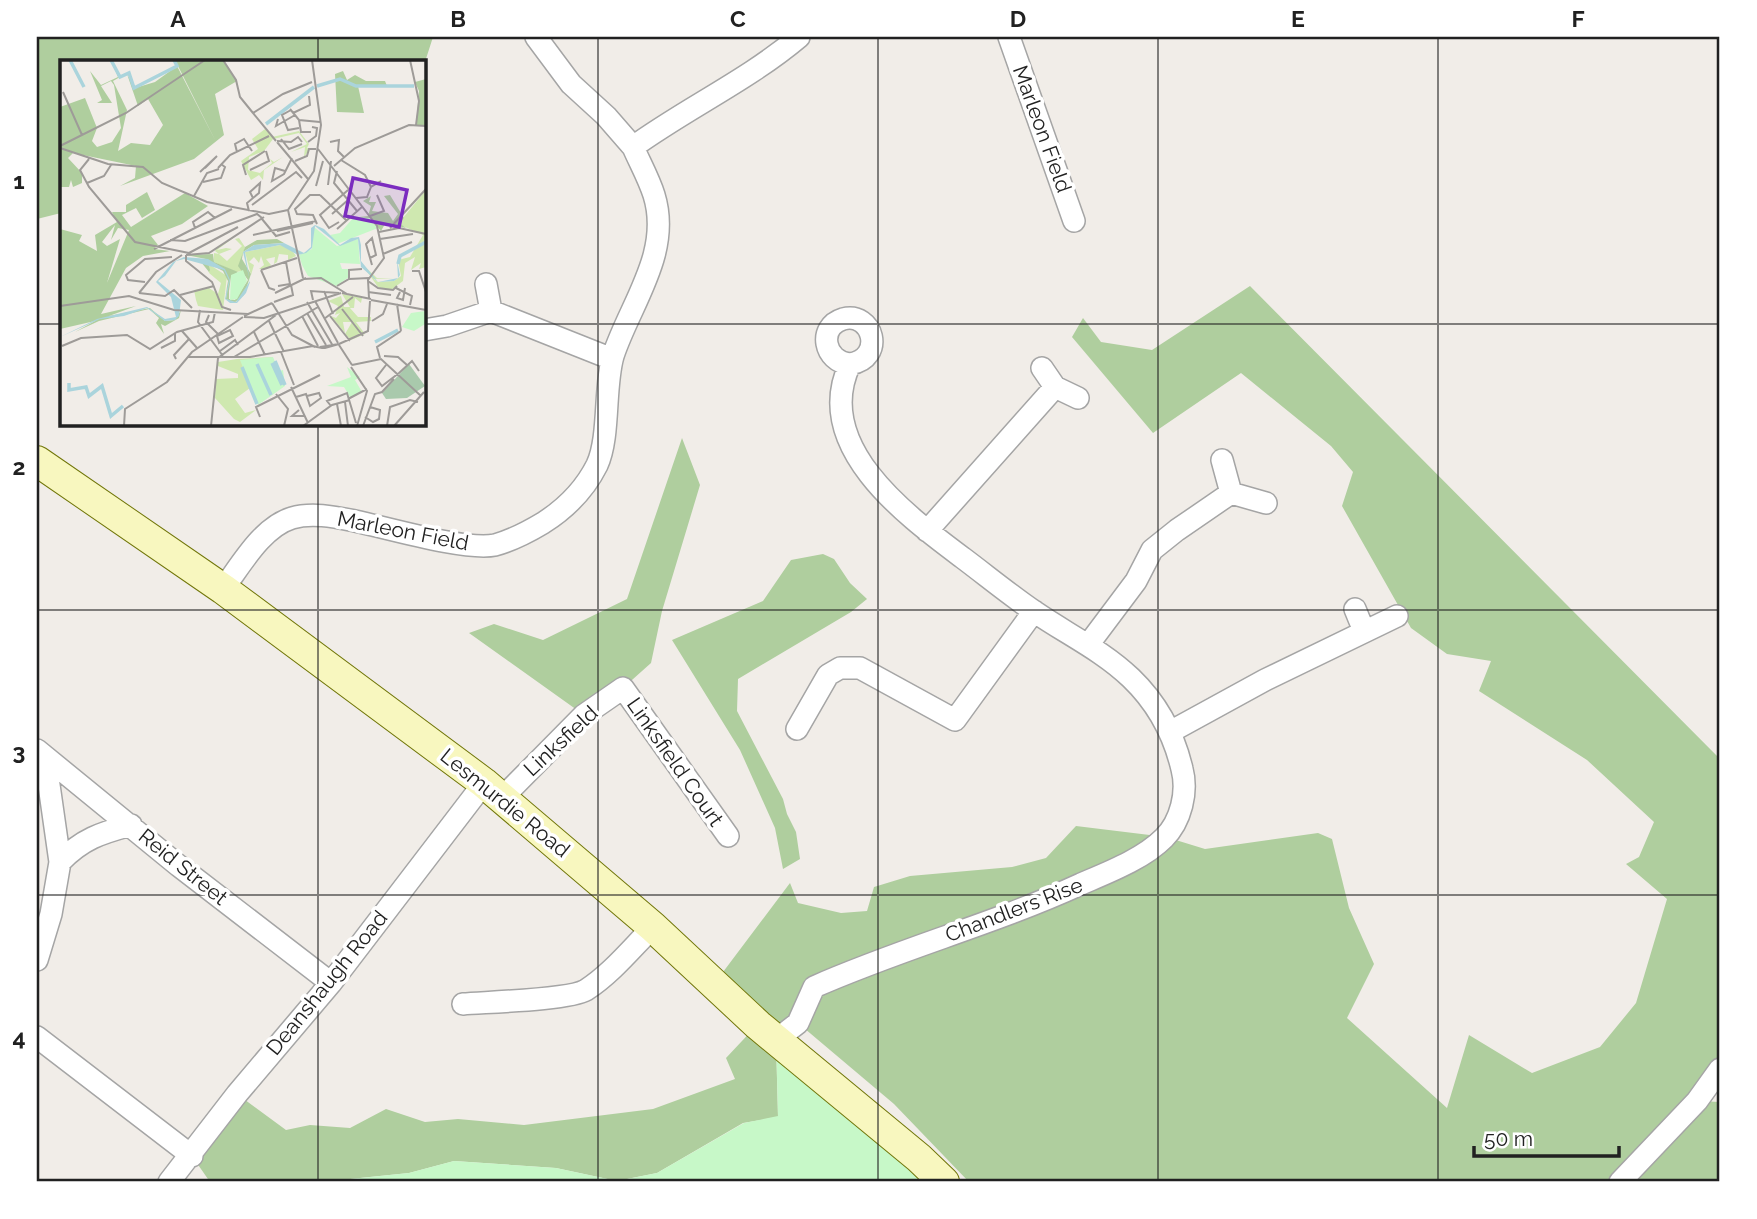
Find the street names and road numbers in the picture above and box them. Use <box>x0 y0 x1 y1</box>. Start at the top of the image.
street label: Marleon Field <box>1008 62 1077 196</box>
street label: Marleon Field <box>335 506 471 555</box>
street label: Linksfield Court <box>622 693 729 831</box>
street label: Linksfield <box>518 700 603 781</box>
street label: Lesmurdie Road <box>436 743 575 862</box>
street label: Reid Street <box>134 823 233 910</box>
street label: Chandlers Rise <box>942 872 1086 947</box>
street label: Deanshaugh Road <box>261 906 392 1060</box>

